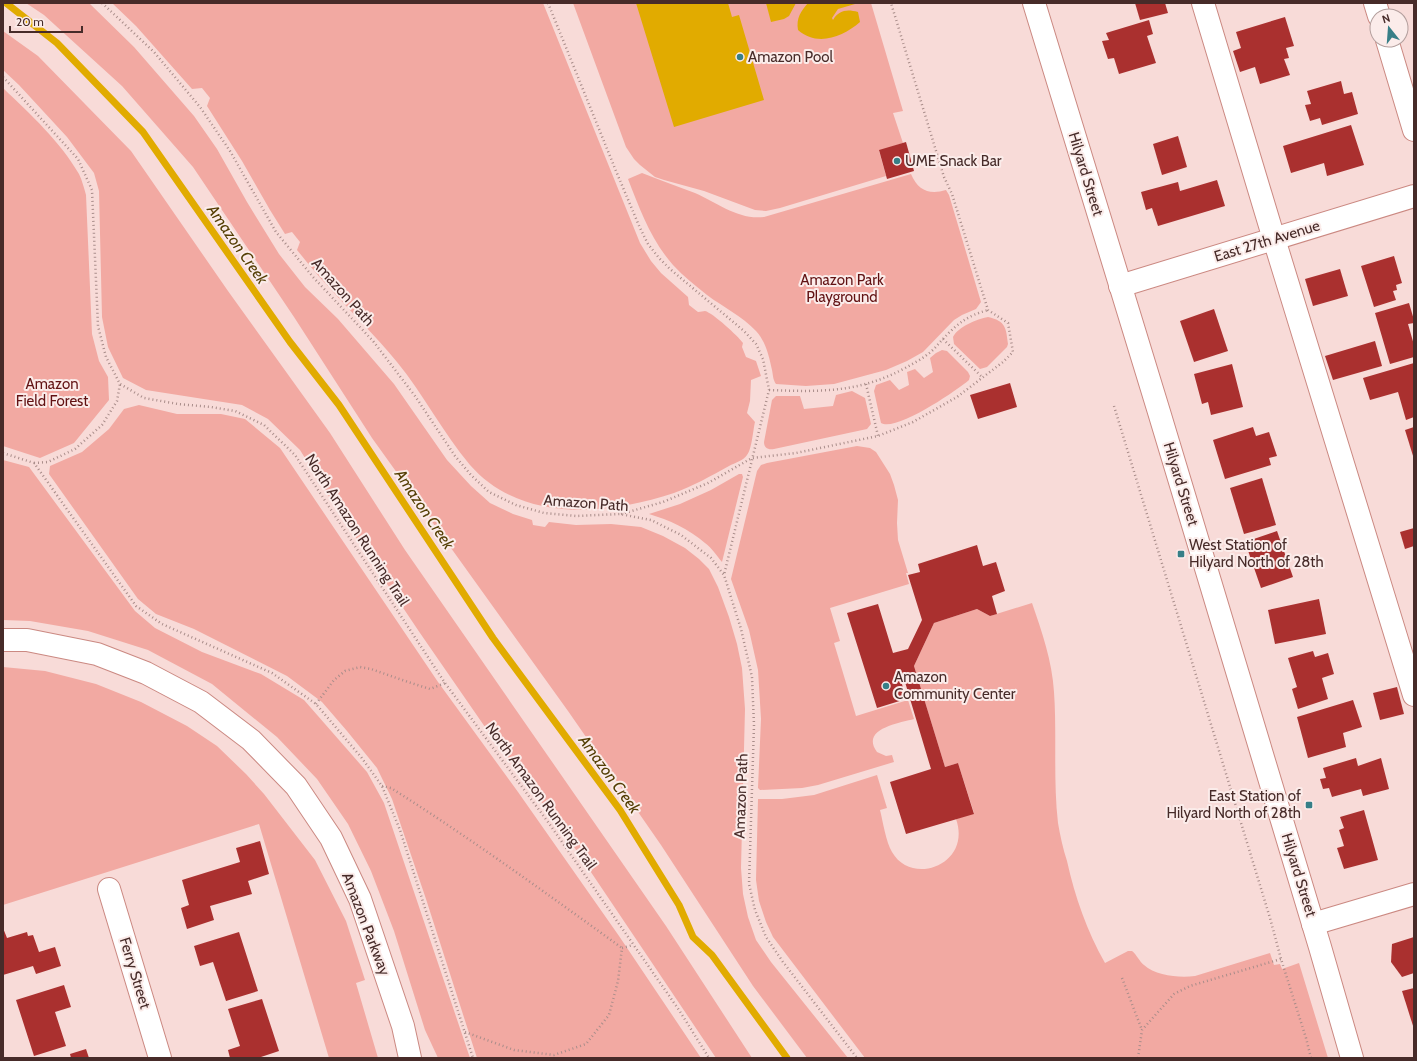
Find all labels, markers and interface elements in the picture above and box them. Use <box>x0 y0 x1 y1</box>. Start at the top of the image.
scale bar <box>10 8 82 34</box>
north arrow <box>1369 8 1409 48</box>
text: N <box>1380 11 1392 26</box>
text: 20 m <box>16 14 44 29</box>
place label: Amazon Pool <box>748 48 833 66</box>
marker: Amazon Pool <box>735 52 745 62</box>
street label: Hilyard Street <box>1065 130 1107 218</box>
place label: UME Snack Bar <box>905 152 1002 170</box>
marker: UME Snack Bar <box>892 156 902 166</box>
water label: Amazon Creek <box>203 200 273 288</box>
street label: East 27th Avenue <box>1212 216 1322 266</box>
street label: Amazon Path <box>308 254 378 330</box>
park label: Amazon Park Playground <box>800 271 884 306</box>
park label: Amazon Field Forest <box>16 375 88 410</box>
street label: Hilyard Street <box>1160 440 1202 528</box>
street label: North Amazon Running Trail <box>301 451 413 610</box>
water label: Amazon Creek <box>390 465 459 554</box>
street label: Amazon Path <box>543 491 629 515</box>
place label: West Station of Hilyard North of 28th <box>1189 536 1324 571</box>
marker: West Station of Hilyard North of 28th <box>1176 549 1186 559</box>
place label: Amazon Community Center <box>894 668 1016 703</box>
marker: Amazon Community Center <box>881 681 891 691</box>
street label: North Amazon Running Trail <box>482 719 601 873</box>
water label: Amazon Creek <box>574 731 645 818</box>
street label: Amazon Path <box>731 753 751 839</box>
place label: East Station of Hilyard North of 28th <box>1166 787 1301 822</box>
marker: East Station of Hilyard North of 28th <box>1304 800 1314 810</box>
street label: Hilyard Street <box>1278 831 1320 919</box>
street label: Amazon Parkway <box>338 870 394 978</box>
street label: Ferry Street <box>116 935 154 1011</box>

